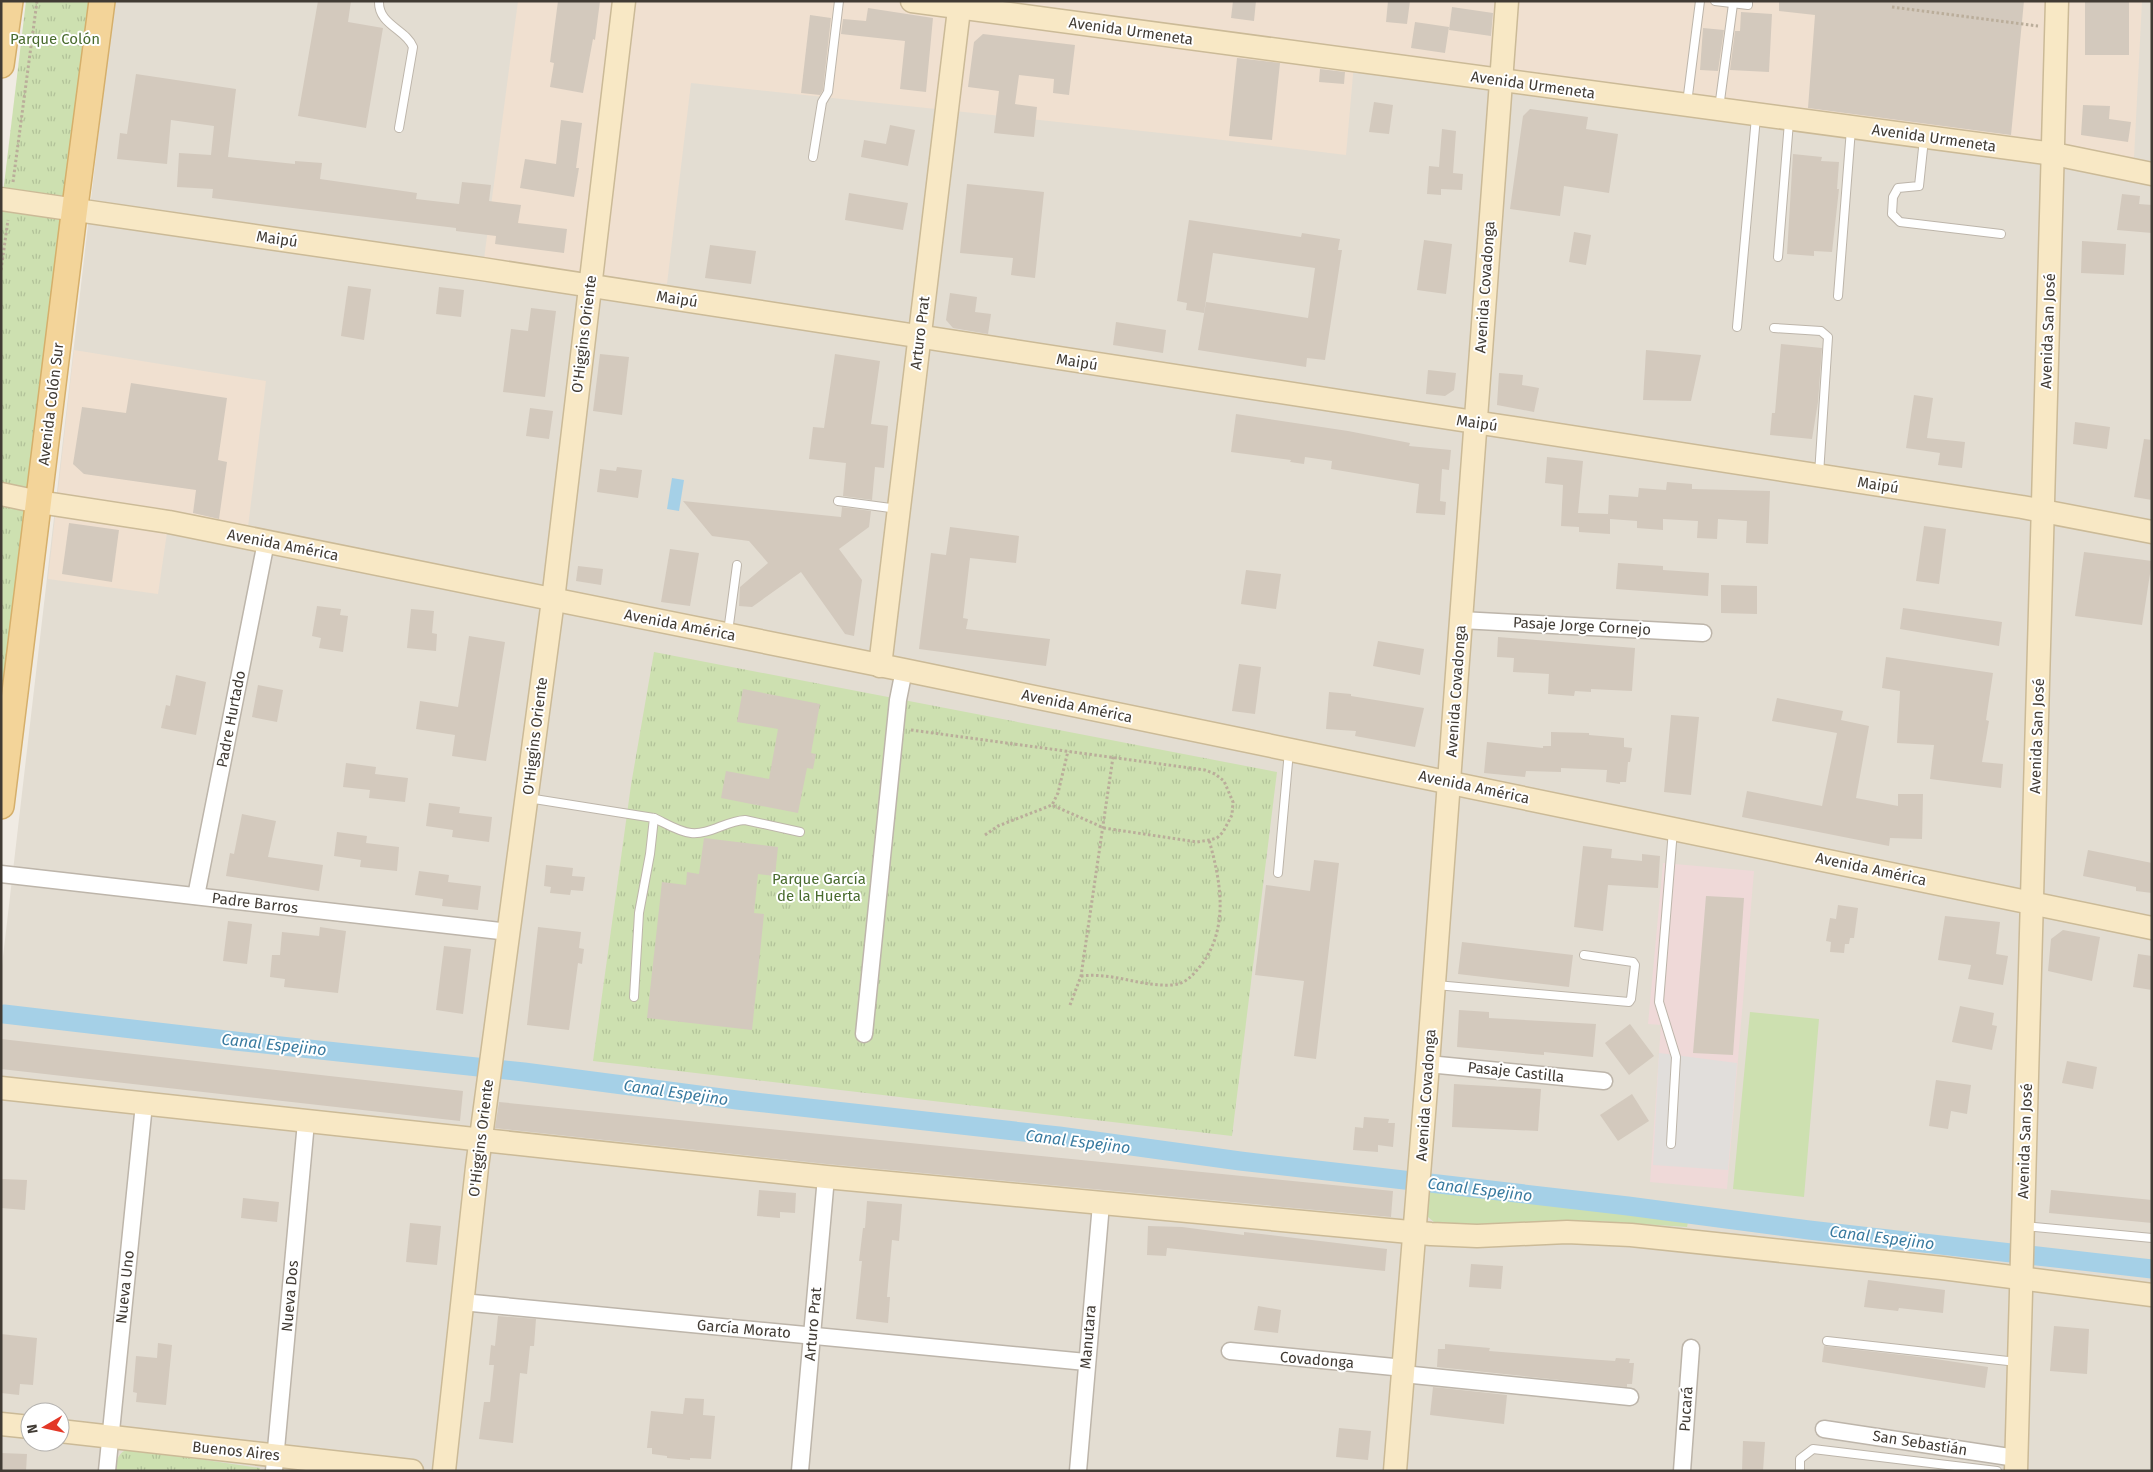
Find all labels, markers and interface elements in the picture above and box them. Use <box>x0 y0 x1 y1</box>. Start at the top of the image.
street label: Avenida Urmeneta <box>1068 13 1194 49</box>
park label: Parque Colón <box>10 30 100 48</box>
street label: Avenida Urmeneta <box>1470 67 1596 103</box>
street label: Avenida Urmeneta <box>1871 120 1997 156</box>
street label: Avenida Covadonga <box>1471 220 1499 354</box>
street label: Maipú <box>255 227 299 251</box>
street label: Avenida San José <box>2037 273 2059 389</box>
street label: O'Higgins Oriente <box>568 274 600 394</box>
street label: Maipú <box>655 287 699 311</box>
street label: Arturo Prat <box>907 295 934 371</box>
street label: Avenida Colón Sur <box>35 341 67 466</box>
street label: Maipú <box>1055 350 1099 374</box>
street label: Maipú <box>1455 411 1499 435</box>
street label: Maipú <box>1856 473 1900 497</box>
street label: Avenida América <box>226 525 340 565</box>
street label: Avenida América <box>623 605 737 645</box>
street label: Pasaje Jorge Cornejo <box>1512 613 1652 639</box>
street label: Avenida Covadonga <box>1442 624 1470 758</box>
street label: Padre Hurtado <box>213 669 249 769</box>
street label: O'Higgins Oriente <box>519 676 551 796</box>
street label: Avenida San José <box>2026 678 2048 794</box>
street label: Avenida América <box>1020 685 1134 727</box>
street label: Avenida América <box>1417 766 1531 808</box>
street label: Avenida América <box>1814 848 1928 890</box>
park label: Parque García de la Huerta <box>772 870 866 905</box>
street label: Padre Barros <box>211 889 299 917</box>
street label: Avenida Covadonga <box>1412 1028 1440 1162</box>
water label: Canal Espejino <box>220 1030 327 1059</box>
street label: Pasaje Castilla <box>1467 1058 1565 1086</box>
water label: Canal Espejino <box>622 1076 730 1109</box>
street label: O'Higgins Oriente <box>465 1078 497 1198</box>
street label: Avenida San José <box>2014 1083 2036 1199</box>
water label: Canal Espejino <box>1024 1126 1131 1157</box>
water label: Canal Espejino <box>1426 1174 1533 1205</box>
water label: Canal Espejino <box>1828 1222 1935 1253</box>
street label: Nueva Uno <box>112 1249 138 1325</box>
street label: Nueva Dos <box>278 1259 302 1333</box>
street label: Arturo Prat <box>801 1286 825 1362</box>
street label: Manutara <box>1076 1304 1100 1370</box>
street label: García Morato <box>696 1316 792 1342</box>
street label: Covadonga <box>1279 1348 1355 1372</box>
street label: Pucará <box>1675 1386 1697 1432</box>
north arrow <box>20 1402 70 1452</box>
text: N <box>24 1423 42 1435</box>
street label: San Sebastián <box>1871 1427 1969 1459</box>
street label: Buenos Aires <box>191 1437 281 1465</box>

